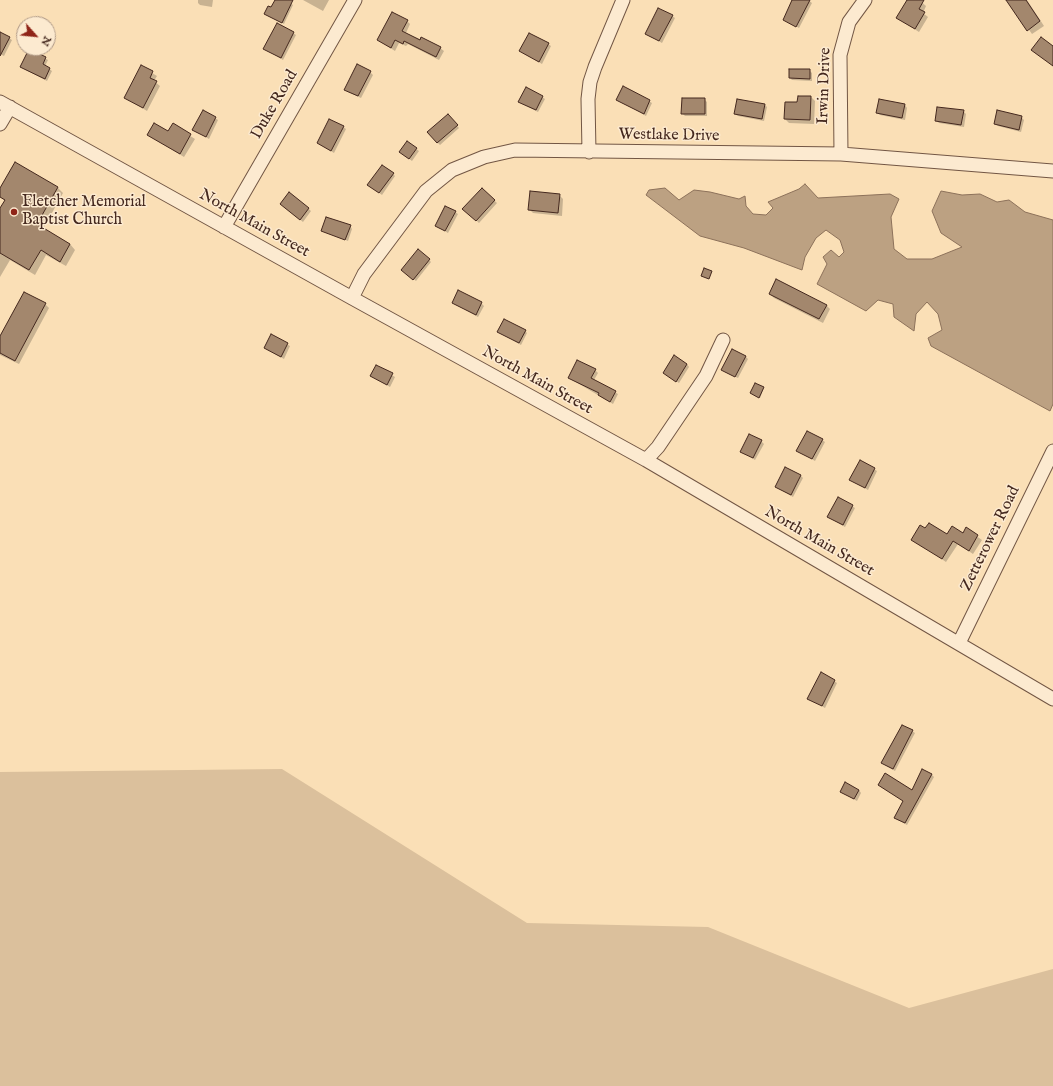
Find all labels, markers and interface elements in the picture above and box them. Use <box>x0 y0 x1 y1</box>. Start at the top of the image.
north arrow <box>16 16 56 56</box>
text: N <box>37 34 54 48</box>
street label: Irwin Drive <box>814 47 836 125</box>
street label: Duke Road <box>248 67 302 143</box>
street label: Westlake Drive <box>618 126 720 146</box>
street label: North Main Street <box>195 186 313 262</box>
place label: Fletcher Memorial Baptist Church <box>22 193 146 231</box>
marker: Fletcher Memorial Baptist Church <box>9 207 19 217</box>
street label: North Main Street <box>478 343 596 419</box>
street label: Zetterower Road <box>957 483 1025 595</box>
street label: North Main Street <box>761 503 877 581</box>

